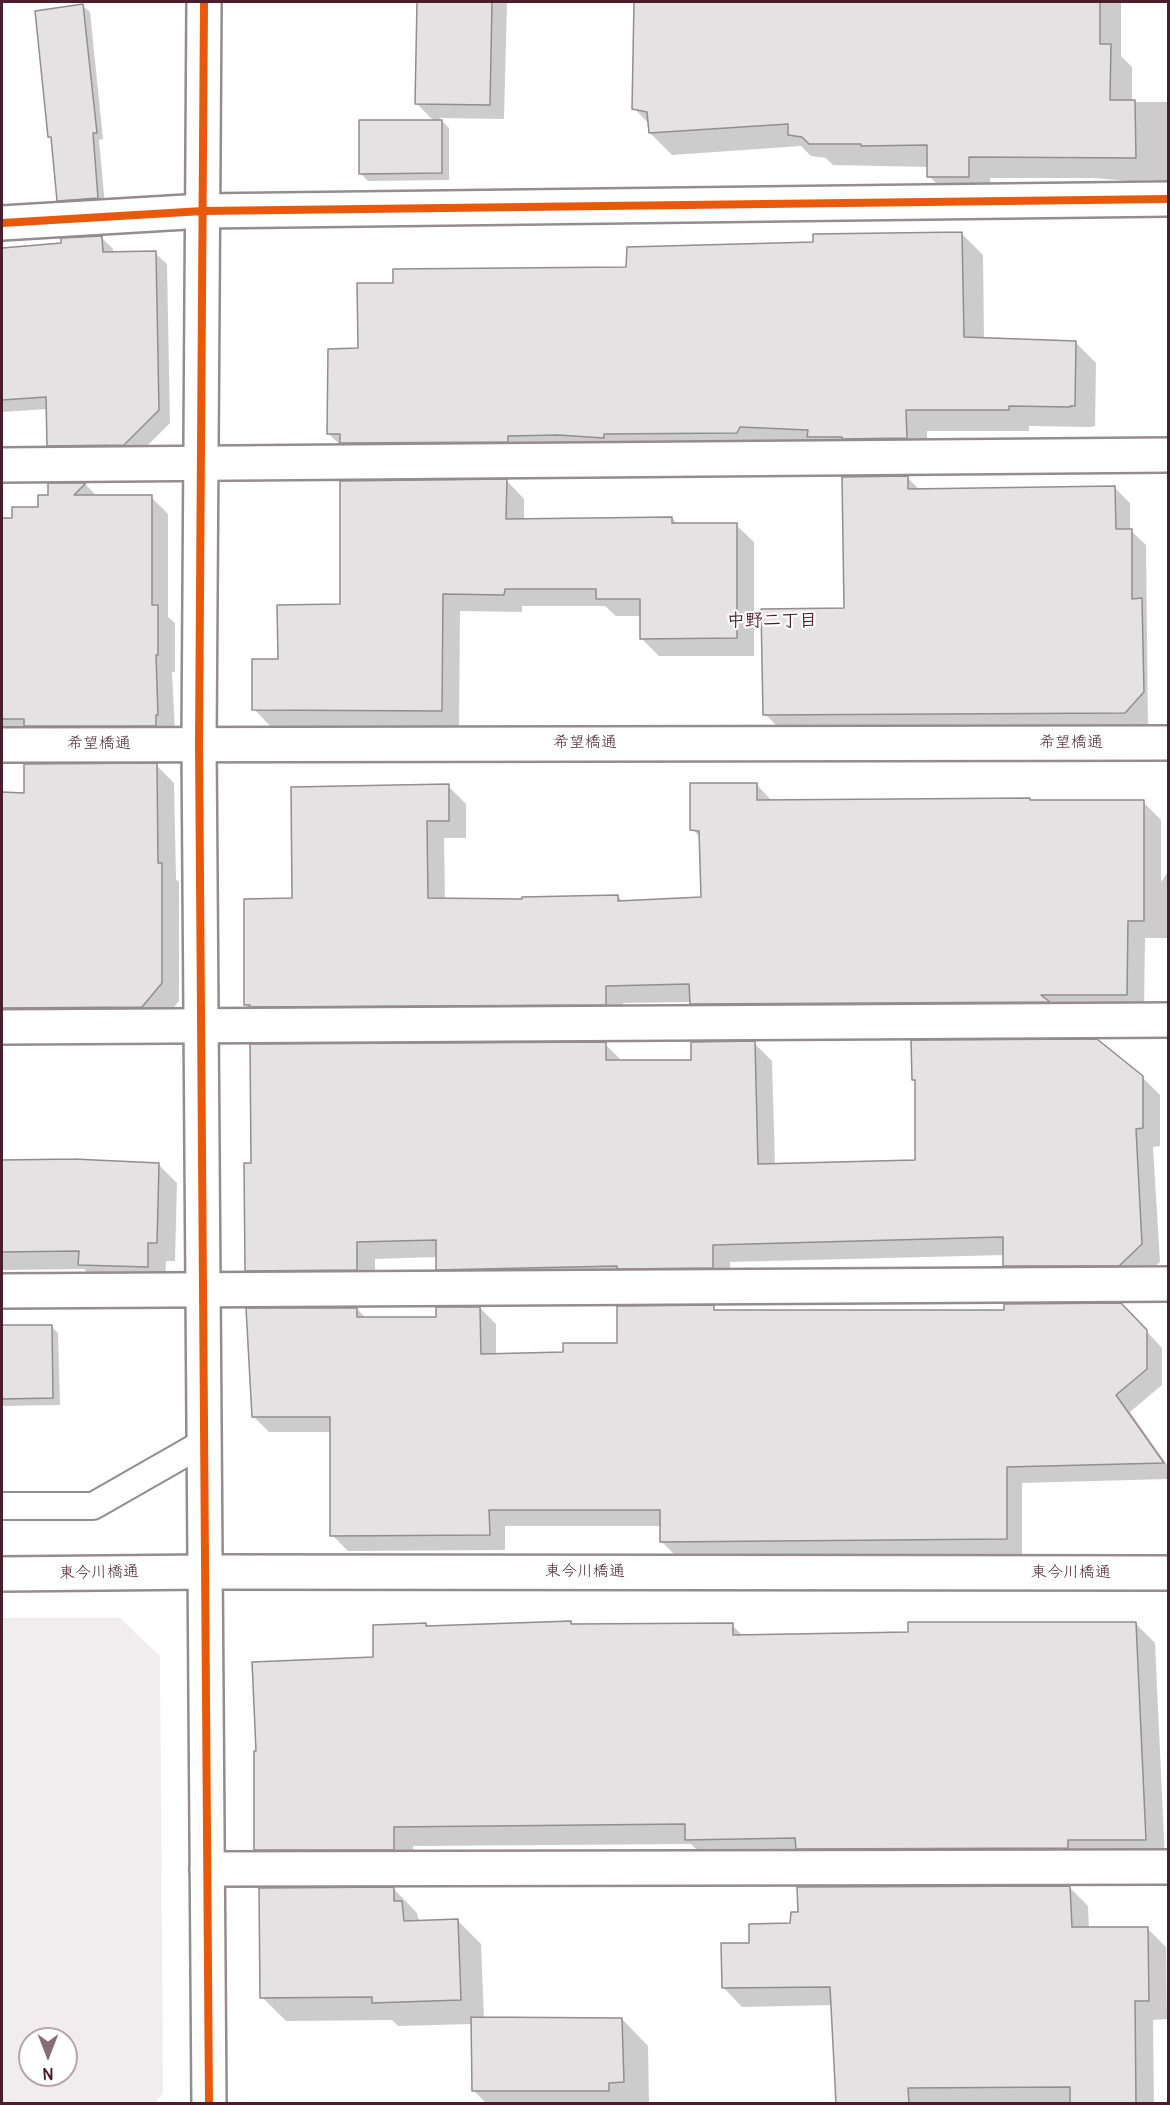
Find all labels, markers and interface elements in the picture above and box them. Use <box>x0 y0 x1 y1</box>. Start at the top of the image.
district label: 中野二丁目 <box>727 610 817 632</box>
street label: 希望橋通 <box>553 733 617 753</box>
street label: 希望橋通 <box>1039 733 1103 753</box>
street label: 希望橋通 <box>67 734 131 754</box>
street label: 東今川橋通 <box>545 1562 625 1582</box>
street label: 東今川橋通 <box>59 1563 139 1583</box>
street label: 東今川橋通 <box>1031 1563 1111 1583</box>
north arrow <box>18 2027 78 2087</box>
text: N <box>43 2063 53 2083</box>

